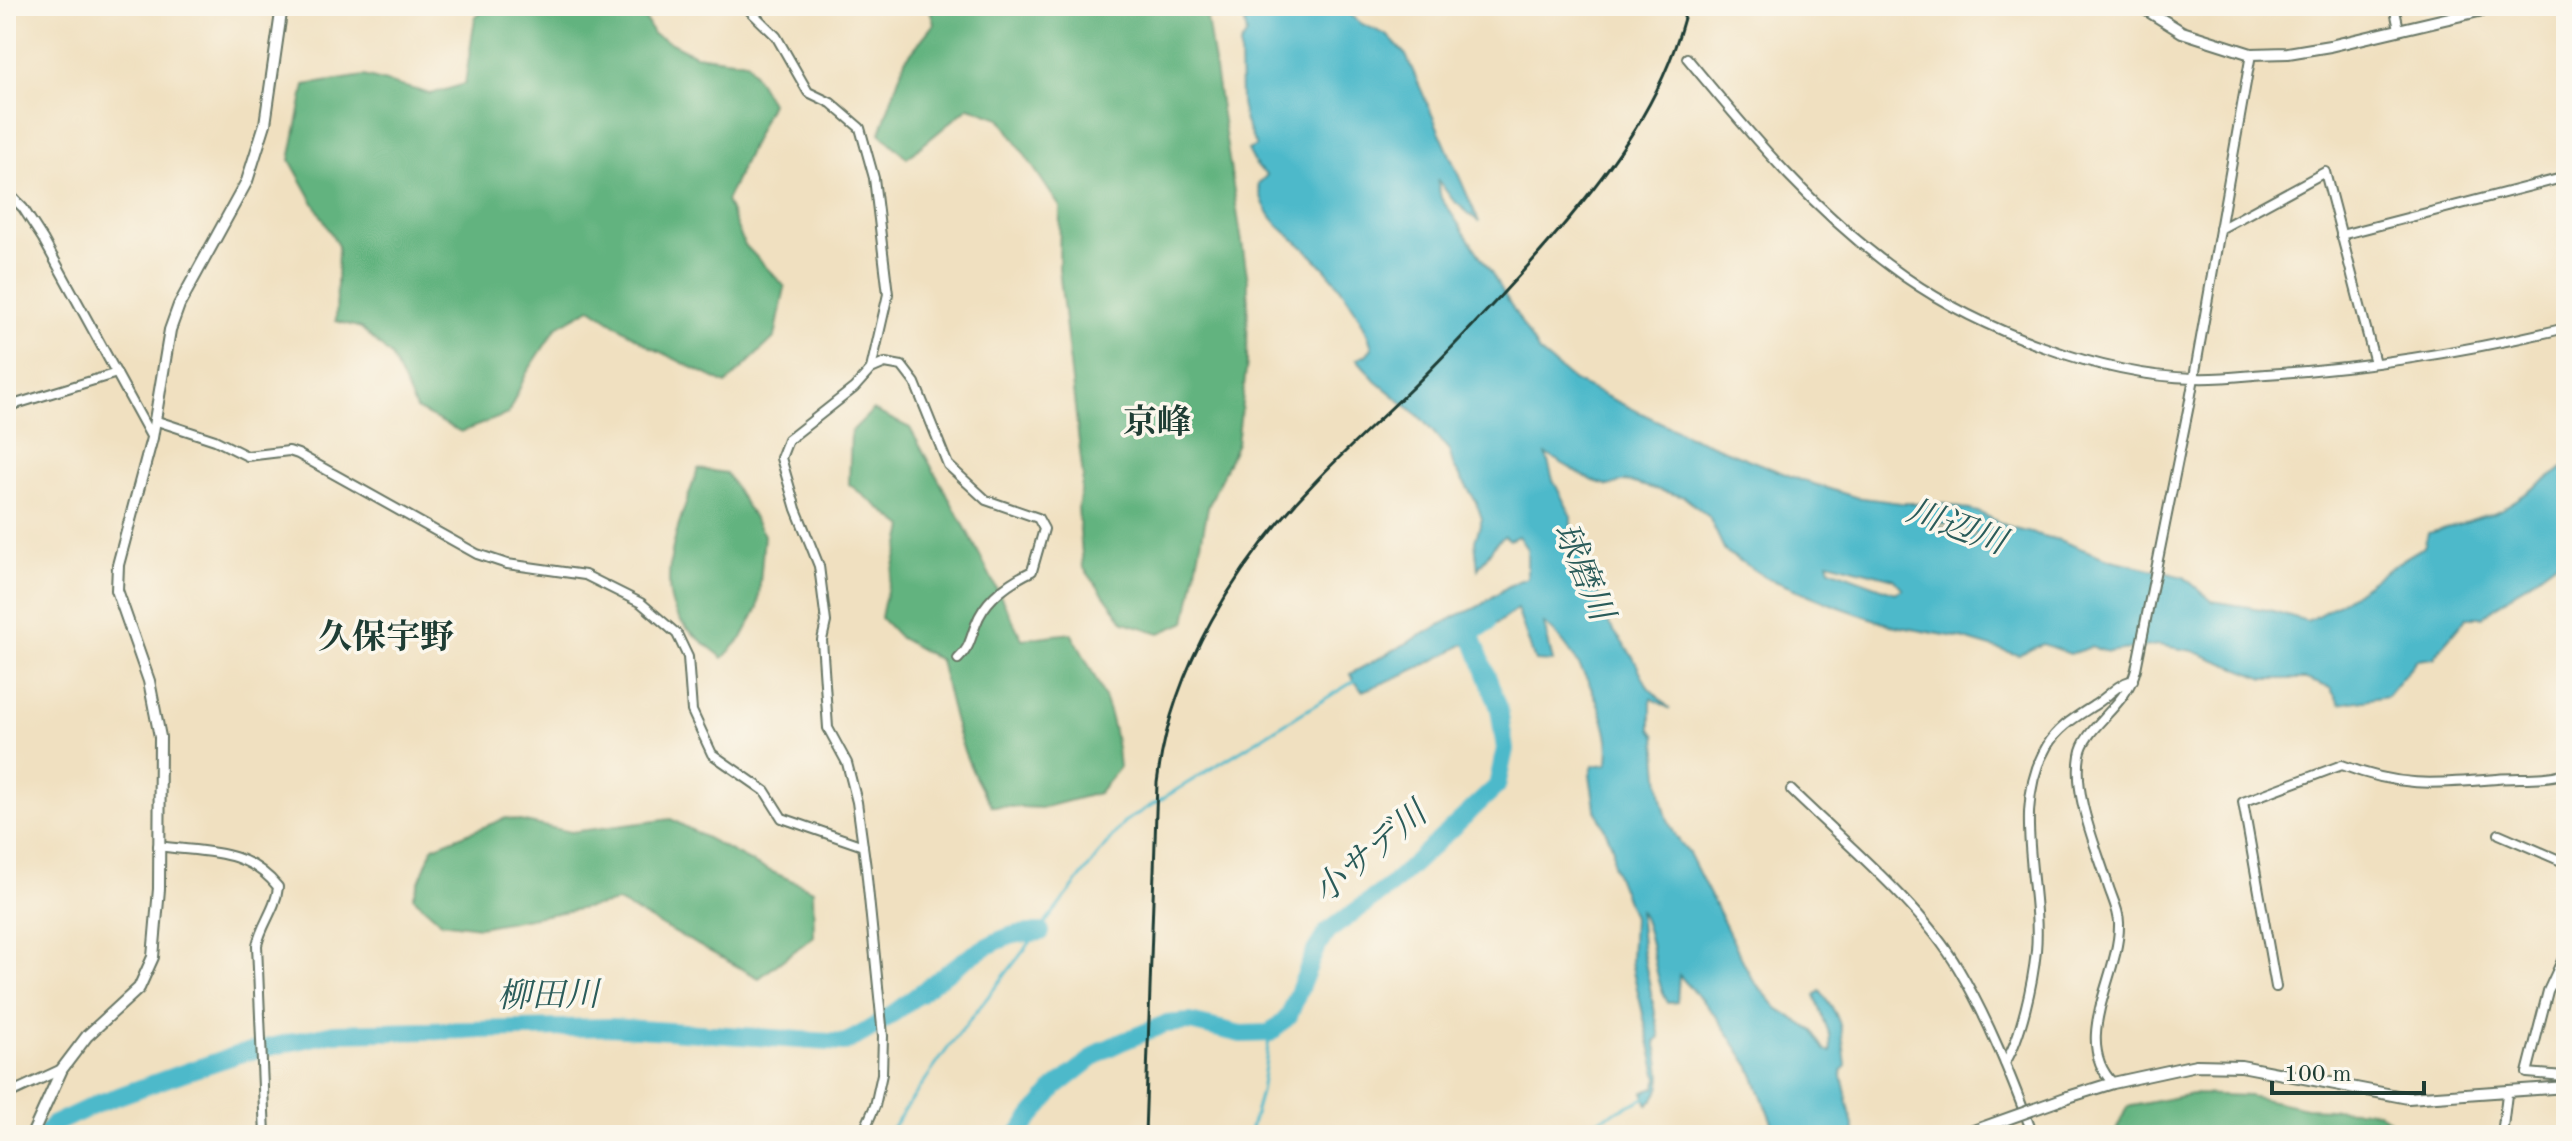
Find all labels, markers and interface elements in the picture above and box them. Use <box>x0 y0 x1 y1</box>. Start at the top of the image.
district label: 京峰 <box>1123 404 1191 441</box>
water label: 川辺川 <box>1902 493 2014 563</box>
water label: 球磨川 <box>1546 517 1622 629</box>
district label: 久保宇野 <box>318 619 454 656</box>
water label: 小サデ川 <box>1306 792 1437 911</box>
water label: 柳田川 <box>497 976 603 1015</box>
scale bar <box>2272 1045 2424 1095</box>
text: 100 m <box>2284 1063 2352 1087</box>

